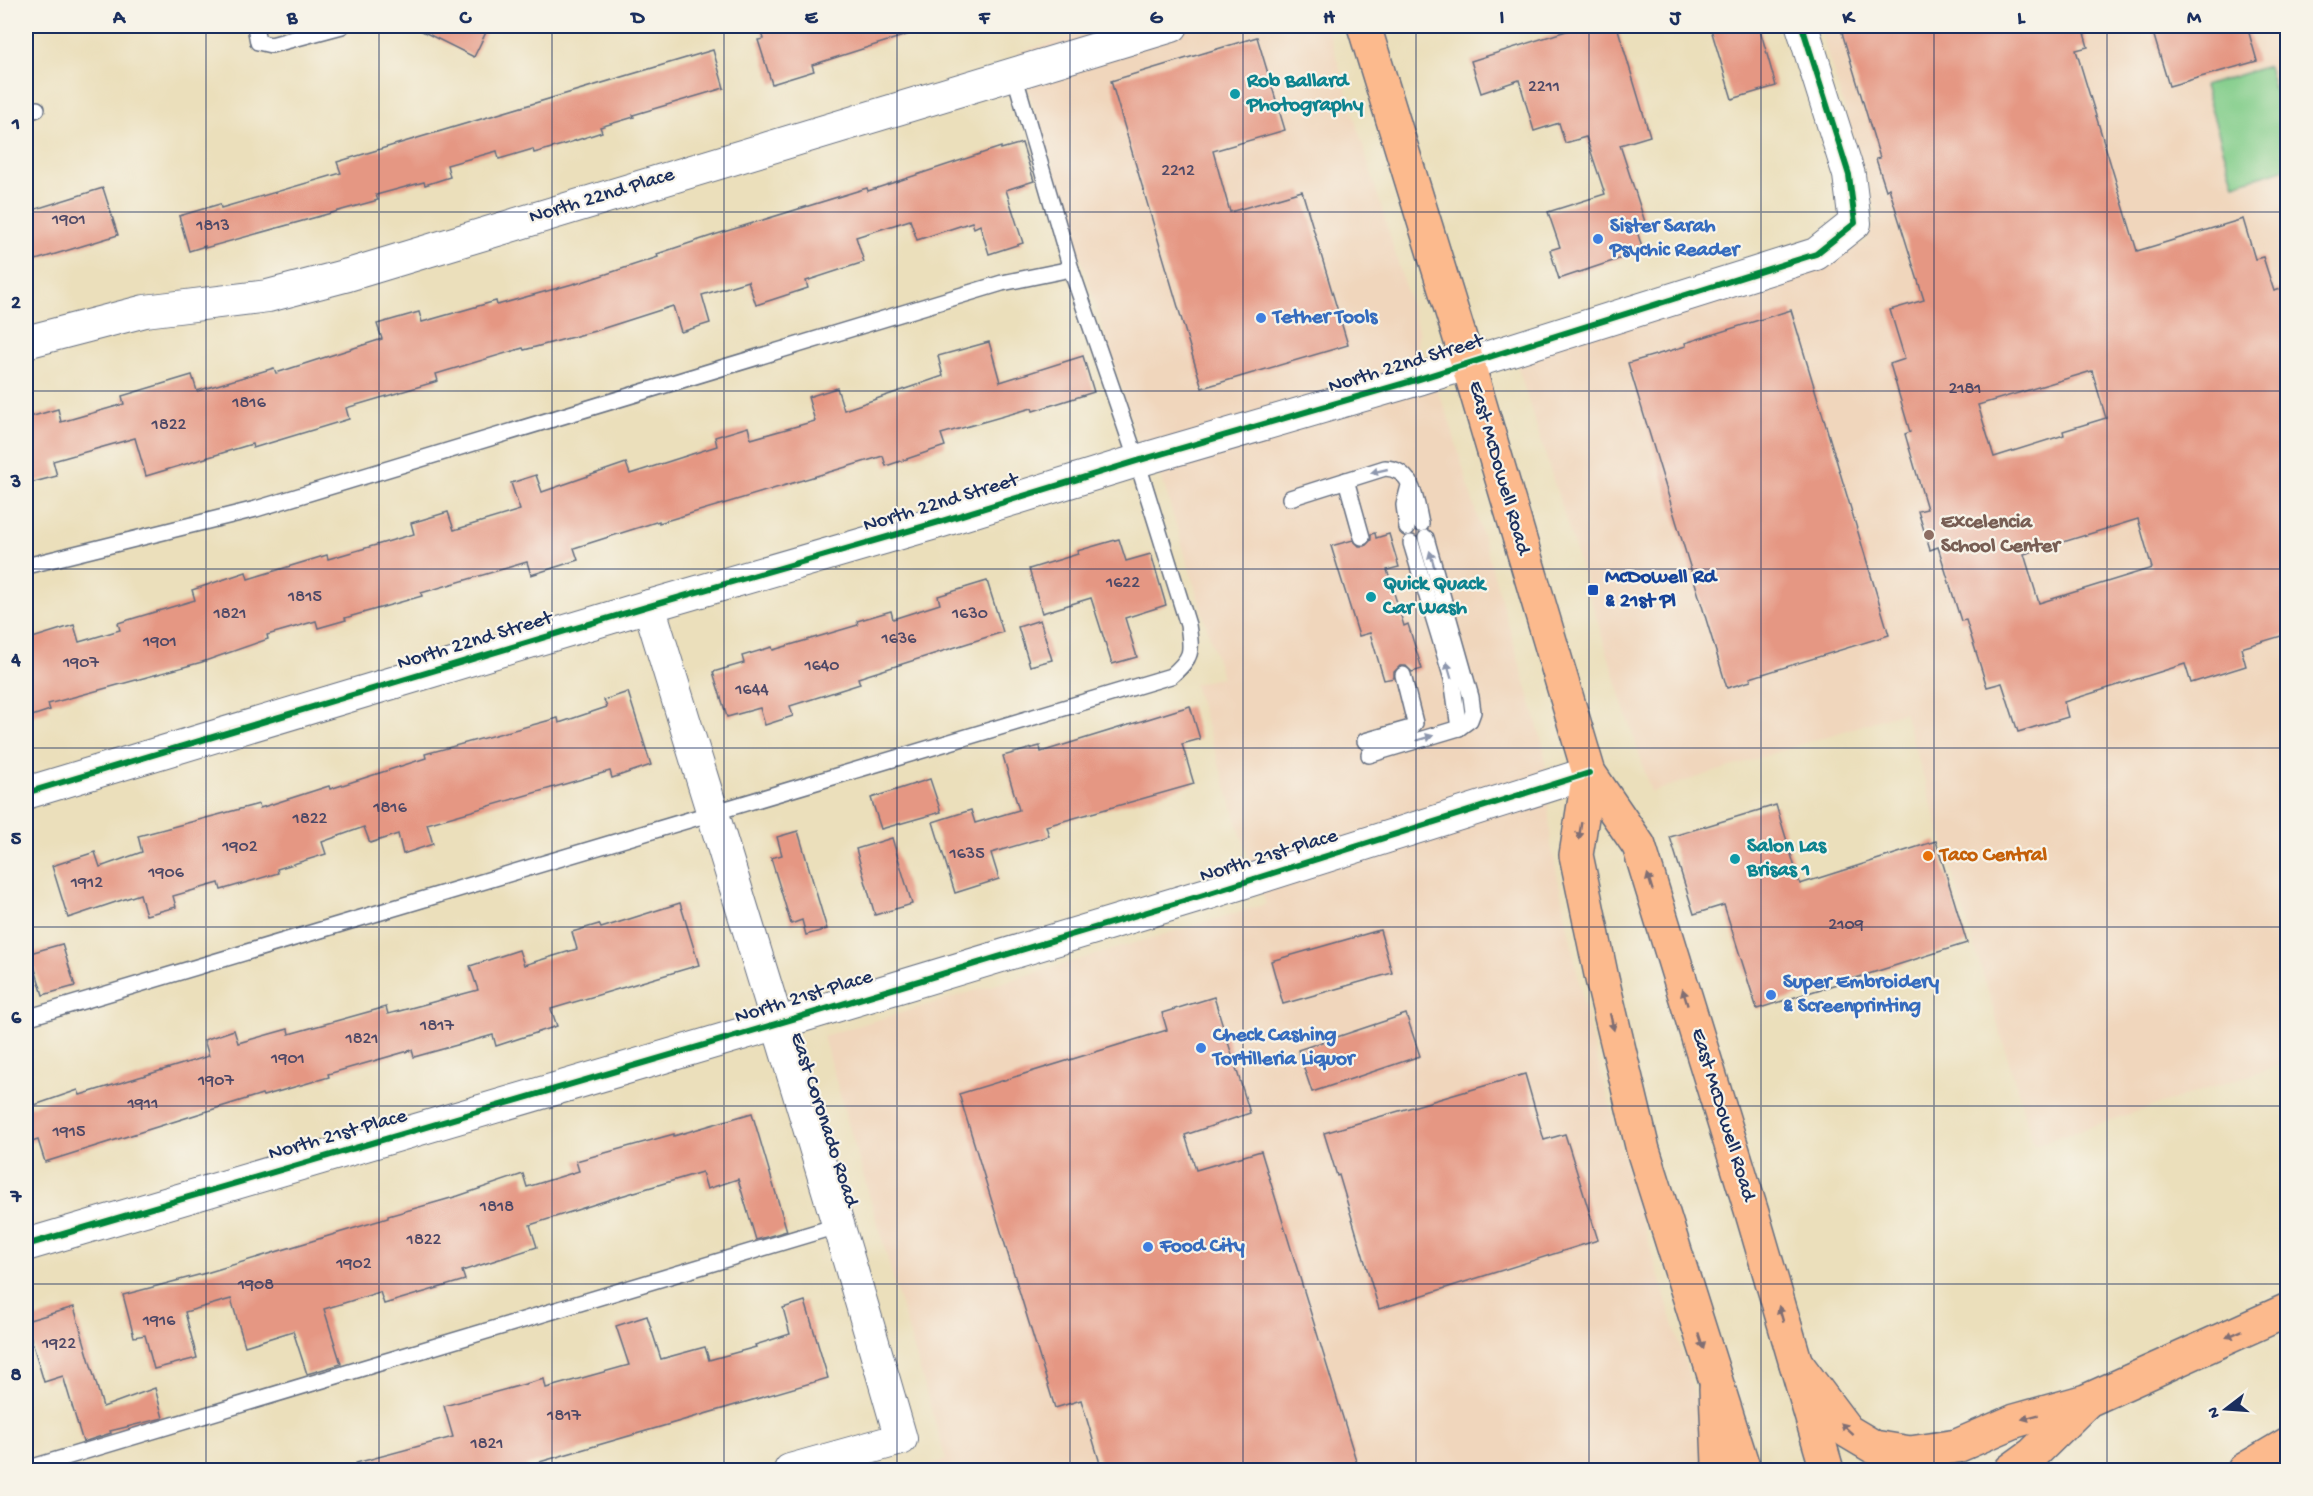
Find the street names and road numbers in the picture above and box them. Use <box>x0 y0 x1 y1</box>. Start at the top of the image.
street label: North 22nd Place <box>526 163 679 231</box>
street label: North 22nd Street <box>1325 329 1489 400</box>
street label: East McDowell Road <box>1461 378 1535 559</box>
street label: North 22nd Street <box>860 468 1024 539</box>
street label: North 22nd Street <box>394 606 558 677</box>
street label: North 21st Place <box>1197 824 1342 890</box>
street label: North 21st Place <box>732 965 877 1031</box>
street label: East McDowell Road <box>1684 1026 1761 1206</box>
street label: East Coronado Road <box>783 1029 864 1212</box>
street label: North 21st Place <box>266 1104 411 1168</box>

